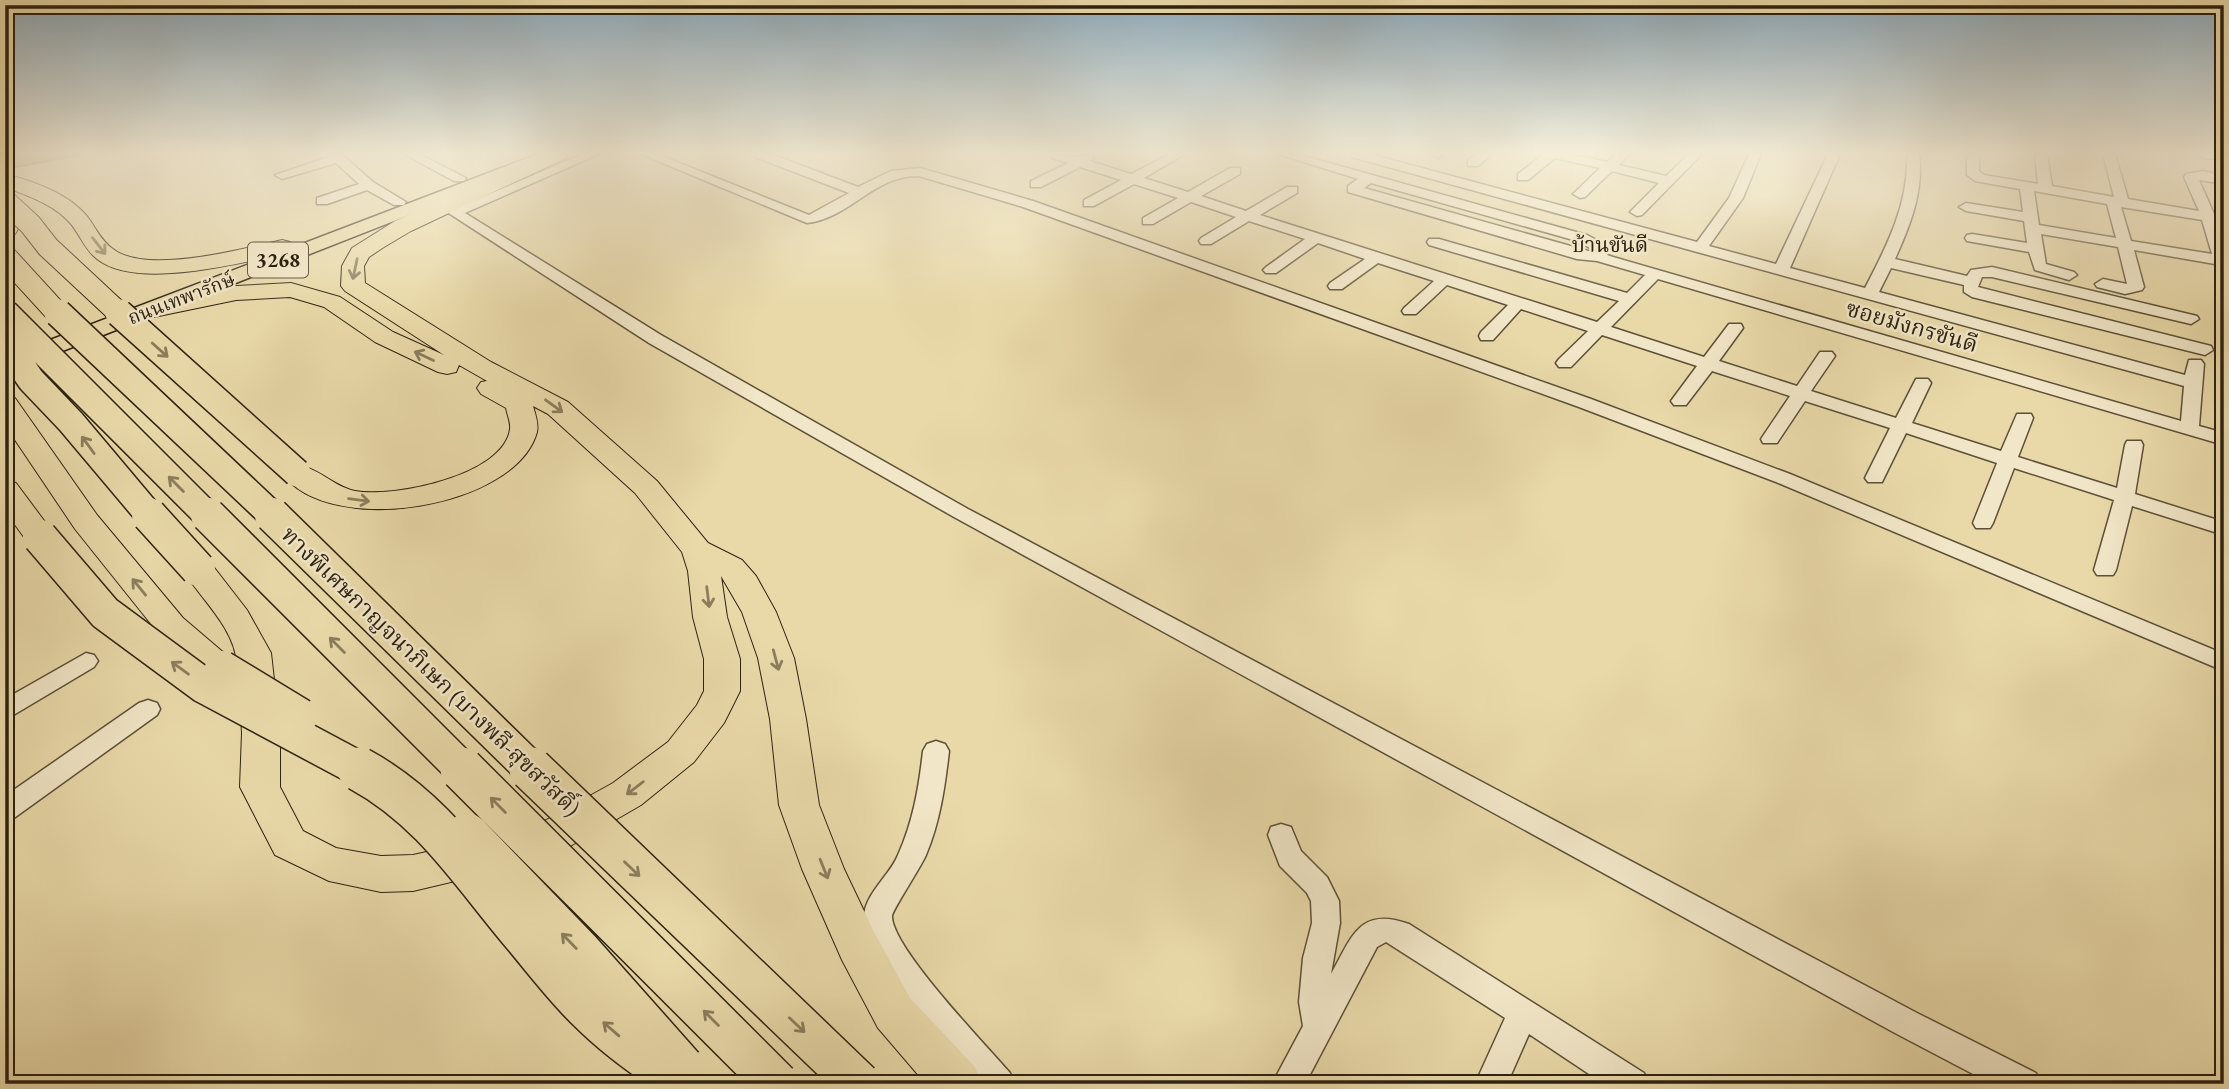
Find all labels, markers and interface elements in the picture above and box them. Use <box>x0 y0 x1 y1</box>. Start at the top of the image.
district label: บ้านขันดี <box>1572 231 1648 258</box>
one-way arrow <box>91 236 106 255</box>
road number: 3268 <box>248 243 308 278</box>
one-way arrow <box>348 257 361 279</box>
street label: ถนนเทพารักษ์ <box>124 267 238 330</box>
street label: ซอยมังกรขันดี <box>1843 293 1981 359</box>
one-way arrow <box>151 342 169 358</box>
one-way arrow <box>414 349 435 362</box>
one-way arrow <box>544 399 563 413</box>
one-way arrow <box>81 436 95 455</box>
one-way arrow <box>168 475 185 492</box>
one-way arrow <box>347 494 370 507</box>
street label: ทางพิเศษกาญจนาภิเษก (บางพลี-สุขสวัสดิ์) <box>275 519 588 822</box>
one-way arrow <box>131 578 146 596</box>
one-way arrow <box>701 585 714 608</box>
one-way arrow <box>329 636 346 653</box>
one-way arrow <box>770 649 783 671</box>
one-way arrow <box>171 661 190 676</box>
one-way arrow <box>626 780 645 795</box>
one-way arrow <box>490 797 507 814</box>
one-way arrow <box>818 858 831 879</box>
one-way arrow <box>624 860 641 877</box>
one-way arrow <box>561 933 578 950</box>
one-way arrow <box>703 1010 720 1027</box>
one-way arrow <box>788 1017 805 1034</box>
one-way arrow <box>603 1021 621 1037</box>

